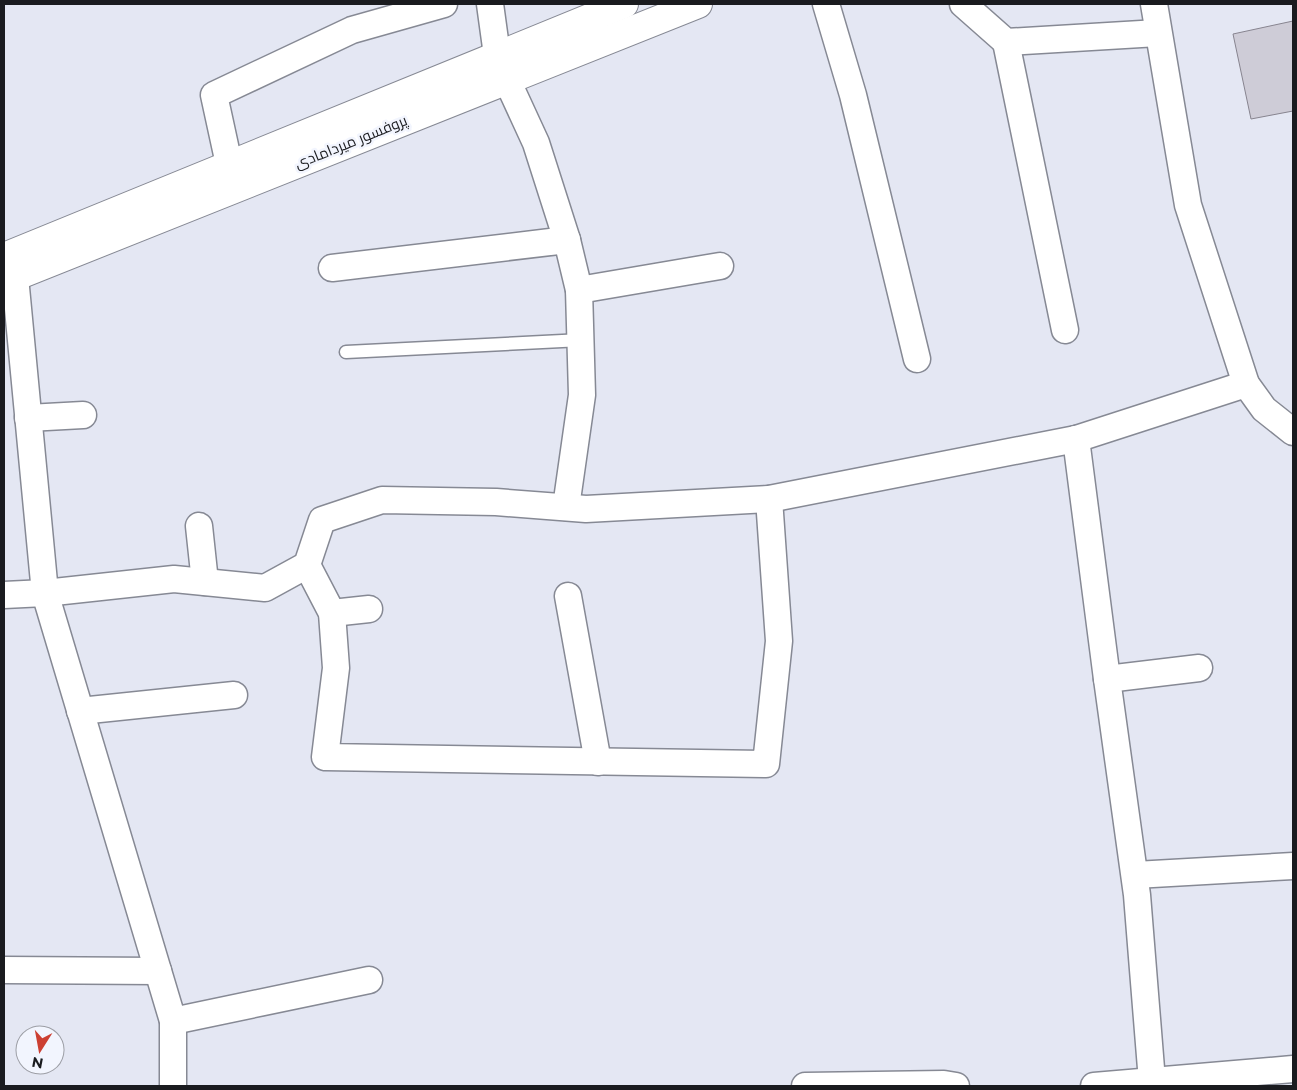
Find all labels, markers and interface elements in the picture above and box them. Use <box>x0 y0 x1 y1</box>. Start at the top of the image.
street label: پروفسور میردامادی <box>292 110 410 174</box>
north arrow <box>15 1025 65 1075</box>
text: N <box>30 1053 45 1073</box>

